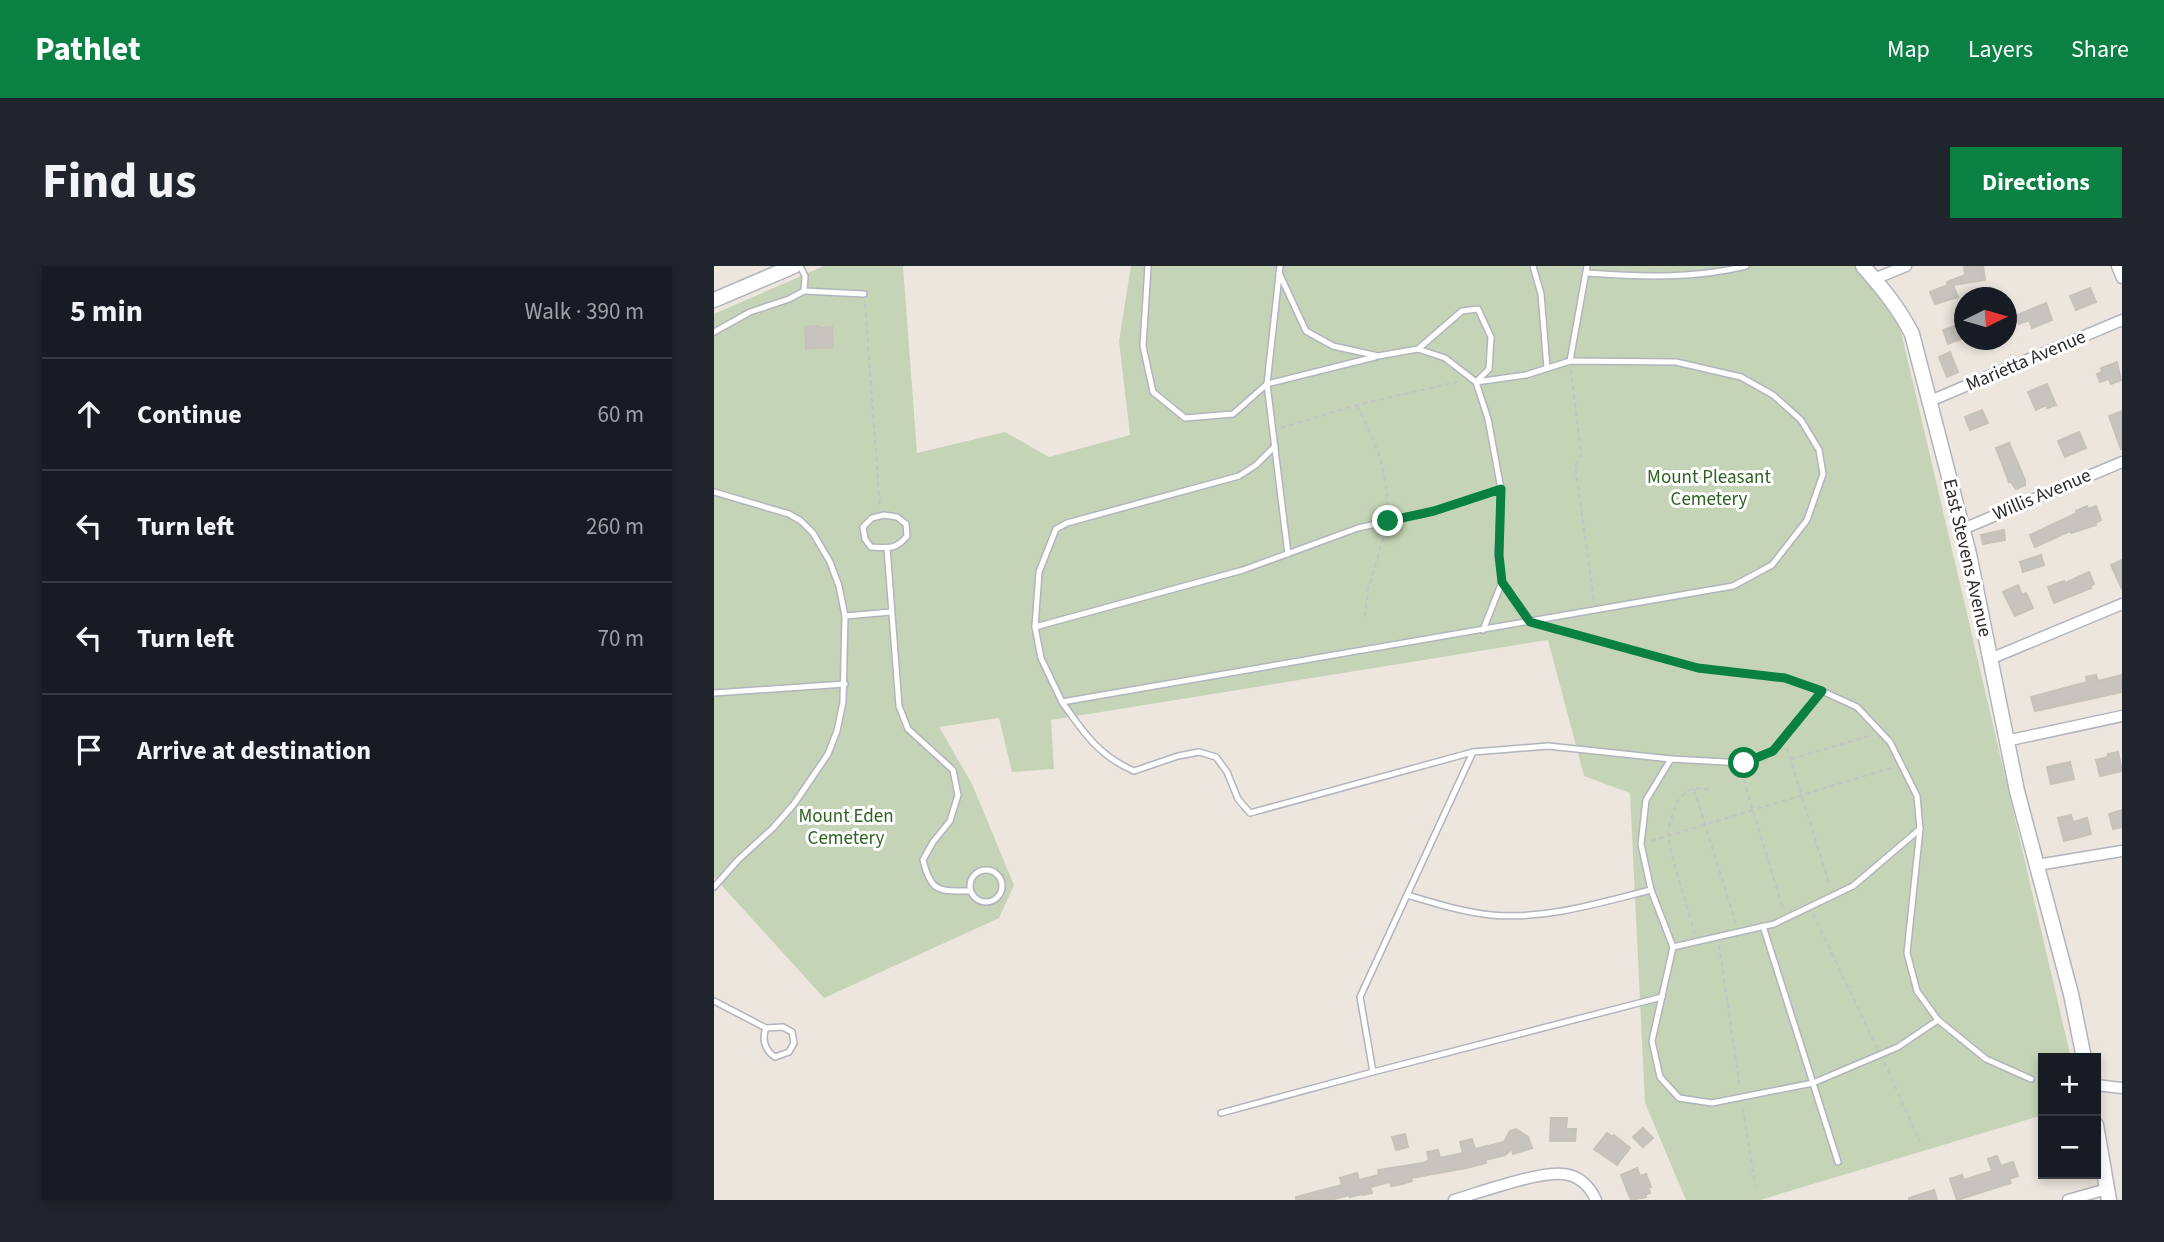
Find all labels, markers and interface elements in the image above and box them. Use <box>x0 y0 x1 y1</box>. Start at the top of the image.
text: Pathlet <box>35 26 141 73</box>
text: Map <box>1887 32 1930 67</box>
text: Layers <box>1968 32 2033 67</box>
text: Share <box>2071 32 2129 67</box>
text: Find us <box>42 147 197 217</box>
button: Directions <box>1950 147 2122 218</box>
north arrow <box>1954 287 2017 350</box>
text: 5 min <box>70 290 143 333</box>
text: Walk · 390 m <box>525 295 644 328</box>
street label: Marietta Avenue <box>1962 324 2090 398</box>
icon: ahead <box>70 395 108 433</box>
text: Continue <box>137 396 242 433</box>
text: 60 m <box>597 398 644 431</box>
street label: Willis Avenue <box>1989 462 2095 528</box>
park label: Mount Pleasant Cemetery <box>1647 464 1771 513</box>
street label: East Stevens Avenue <box>1936 476 1998 640</box>
route end <box>1372 505 1403 536</box>
icon: left <box>70 507 108 545</box>
text: Turn left <box>137 508 234 545</box>
text: 260 m <box>586 510 644 543</box>
icon: left <box>70 619 108 657</box>
text: Turn left <box>137 620 234 657</box>
text: 70 m <box>597 622 644 655</box>
icon: arrive <box>70 731 108 769</box>
text: Arrive at destination <box>137 732 371 769</box>
route start <box>1728 747 1759 778</box>
park label: Mount Eden Cemetery <box>798 803 894 852</box>
map controls <box>2038 1053 2101 1179</box>
button: + <box>2038 1053 2101 1116</box>
button: − <box>2038 1116 2101 1179</box>

